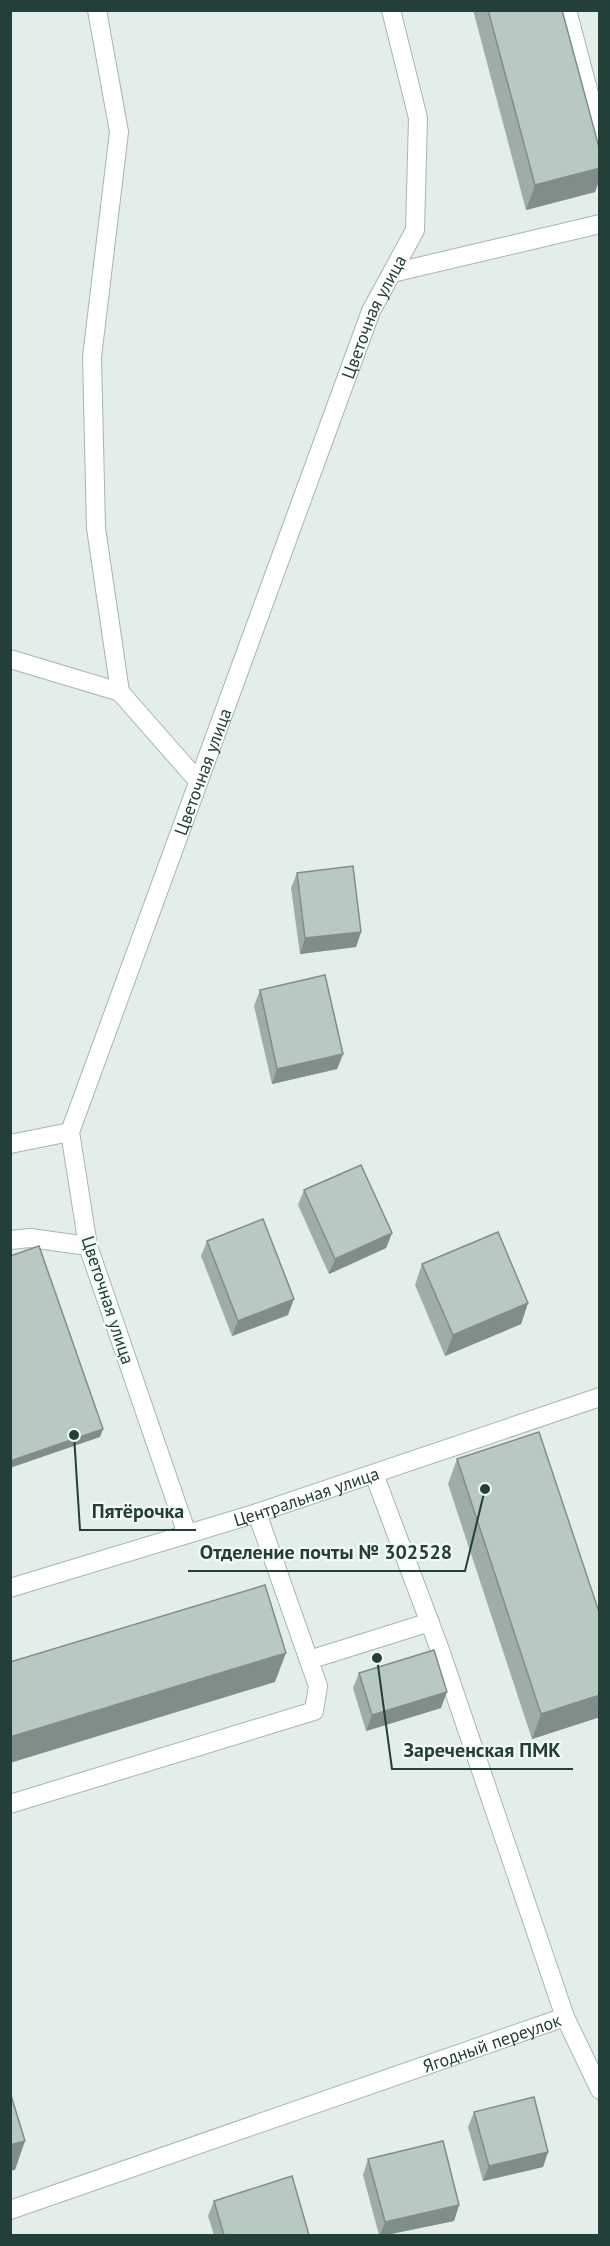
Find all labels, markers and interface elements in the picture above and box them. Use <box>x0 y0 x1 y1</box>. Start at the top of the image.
street label: Цветочная улица <box>336 251 411 382</box>
street label: Цветочная улица <box>168 705 236 838</box>
street label: Цветочная улица <box>76 1233 140 1367</box>
street label: Центральная улица <box>231 1461 382 1531</box>
callout: Пятёрочка <box>80 1492 196 1530</box>
text: Пятёрочка <box>92 1498 184 1524</box>
callout: Отделение почты № 302528 <box>188 1533 465 1571</box>
text: Отделение почты № 302528 <box>200 1539 452 1565</box>
callout: Зареченская ПМК <box>392 1731 573 1769</box>
text: Зареченская ПМК <box>403 1737 561 1763</box>
street label: Ягодный переулок <box>419 2008 564 2077</box>

